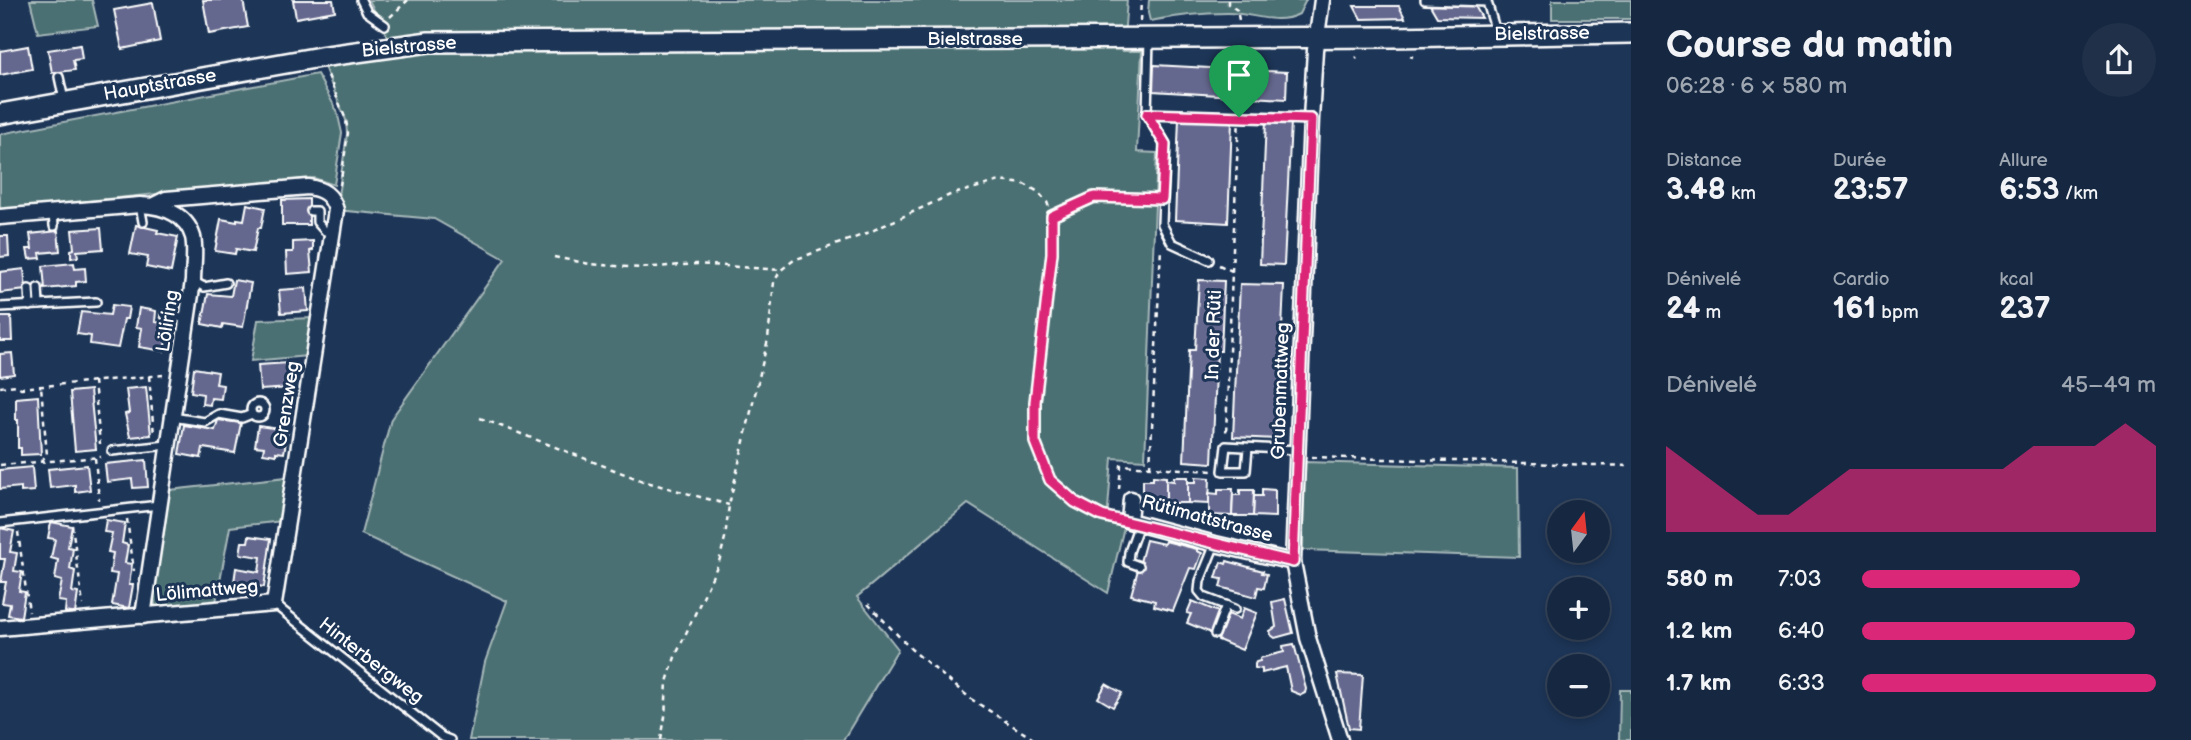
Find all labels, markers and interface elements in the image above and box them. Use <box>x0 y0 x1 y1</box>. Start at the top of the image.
street label: Bielstrasse <box>1494 22 1590 46</box>
text: Course du matin <box>1666 23 1953 68</box>
button: share <box>2082 23 2156 97</box>
street label: Bielstrasse <box>927 28 1023 51</box>
street label: Bielstrasse <box>360 31 458 63</box>
pin <box>1209 45 1269 117</box>
icon: arrive <box>1220 56 1258 94</box>
street label: Hauptstrasse <box>102 64 218 106</box>
text: 06:28 · 6 × 580 m <box>1666 72 1847 100</box>
text: Distance <box>1666 149 1742 172</box>
text: Durée <box>1833 149 1886 172</box>
text: Allure <box>1999 149 2048 172</box>
text: 3.48 <box>1666 172 1726 208</box>
text: 23:57 <box>1833 172 1908 208</box>
text: 6:53 <box>1999 172 2060 208</box>
text: km <box>1726 182 1756 205</box>
text: /km <box>2060 182 2098 205</box>
text: Dénivelé <box>1666 268 1741 291</box>
text: Cardio <box>1833 268 1890 291</box>
text: kcal <box>1999 268 2033 291</box>
street label: Löliring <box>152 288 184 354</box>
street label: In der Rüti <box>1201 289 1227 381</box>
text: 24 <box>1666 291 1700 327</box>
text: 161 <box>1833 291 1876 327</box>
text: 237 <box>1999 291 2051 327</box>
text: m <box>1700 301 1721 324</box>
text: bpm <box>1876 301 1919 324</box>
street label: Grubenmattweg <box>1267 322 1295 460</box>
street label: Grenzweg <box>269 359 305 449</box>
text: Dénivelé <box>1666 371 1757 399</box>
text: 45–49 m <box>2061 371 2156 399</box>
street label: Rütimattstrasse <box>1139 490 1275 548</box>
north arrow <box>1547 500 1610 564</box>
map controls <box>1547 500 1610 717</box>
text: 580 m <box>1666 565 1733 593</box>
text: 7:03 <box>1778 565 1822 593</box>
street label: Lölimattweg <box>155 575 259 607</box>
button: + <box>1547 577 1610 640</box>
street label: Hinterbergweg <box>314 613 428 709</box>
text: 1.2 km <box>1666 617 1732 645</box>
text: 6:40 <box>1778 617 1824 645</box>
button: − <box>1547 654 1610 717</box>
text: 1.7 km <box>1666 669 1731 697</box>
text: 6:33 <box>1778 669 1825 697</box>

